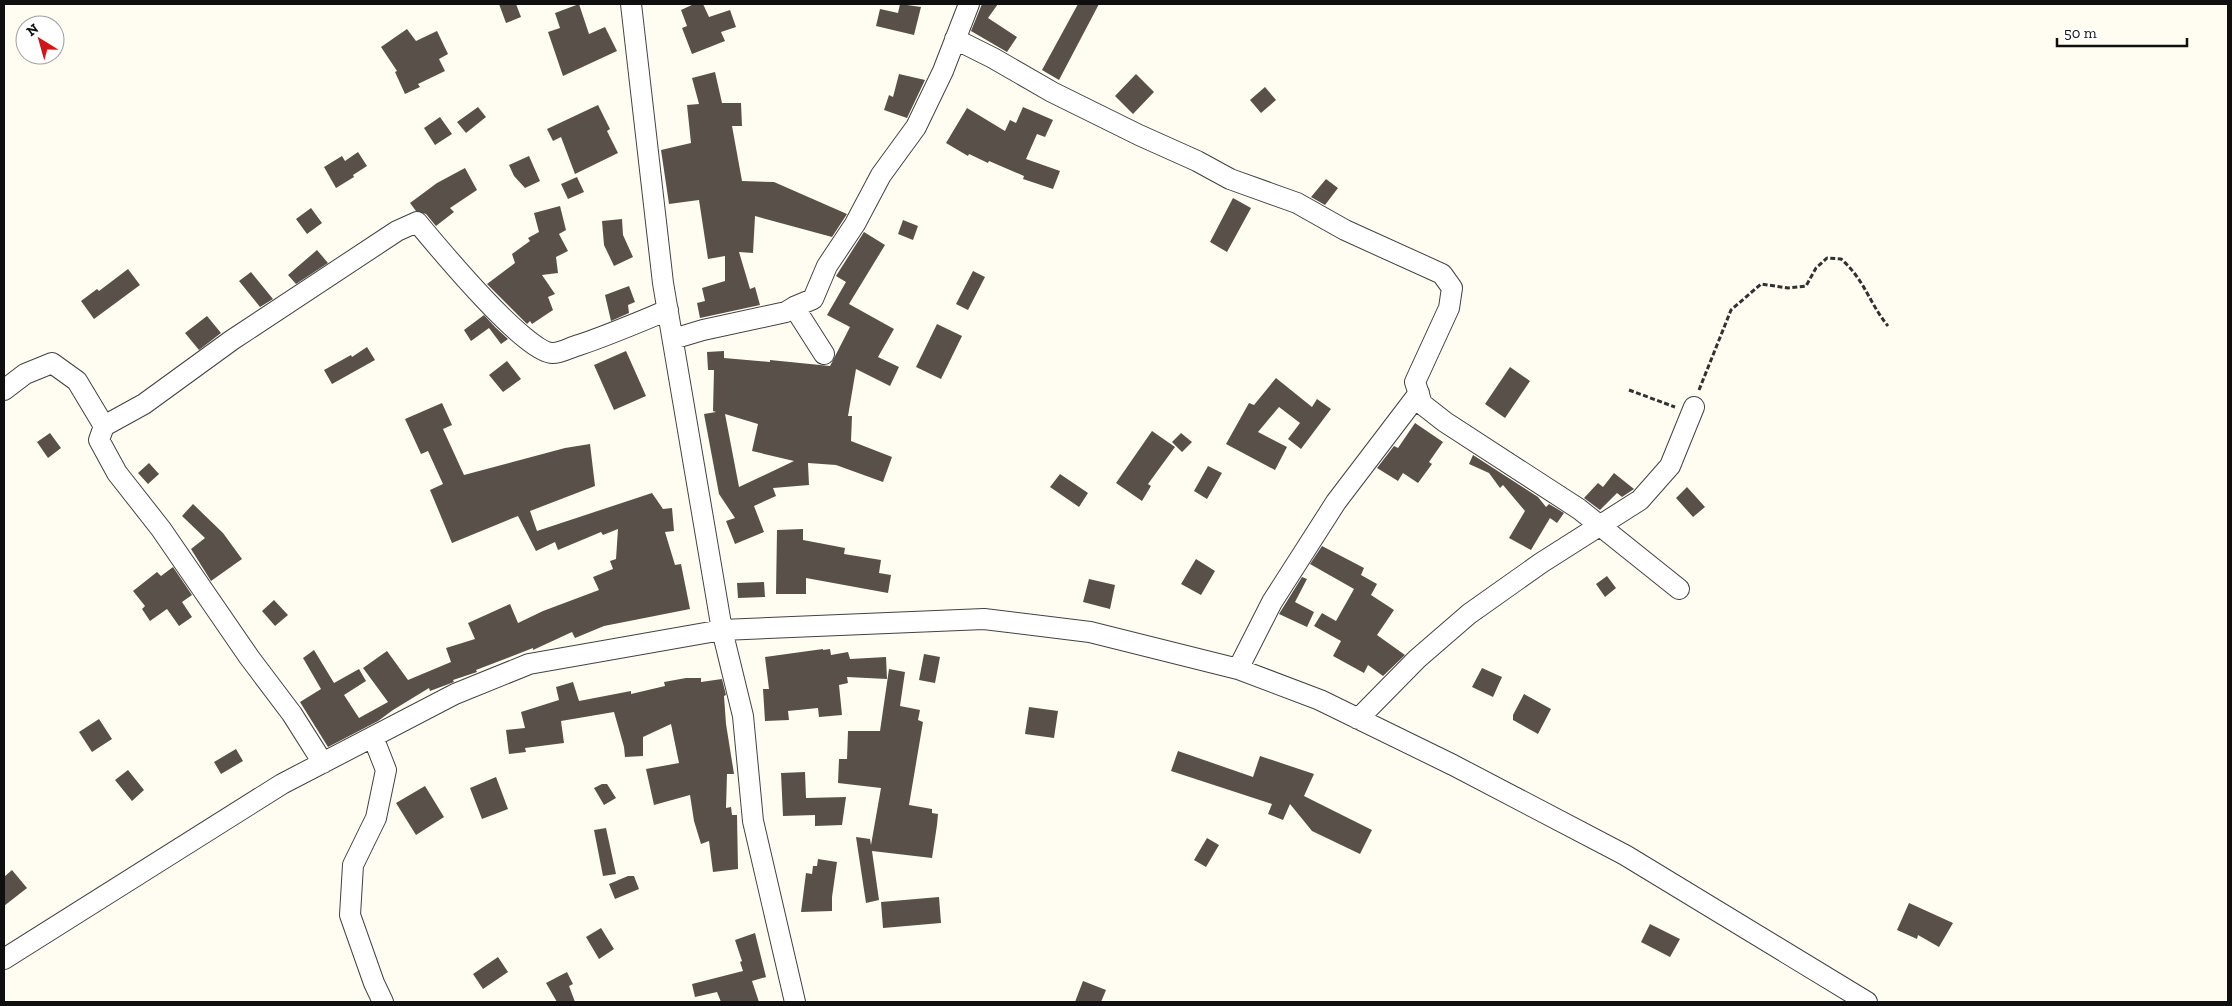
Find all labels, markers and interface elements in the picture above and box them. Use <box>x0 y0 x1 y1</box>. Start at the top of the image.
north arrow <box>15 15 65 65</box>
scale bar <box>2057 15 2187 47</box>
text: N <box>23 20 42 40</box>
text: 50 m <box>2064 24 2097 42</box>

